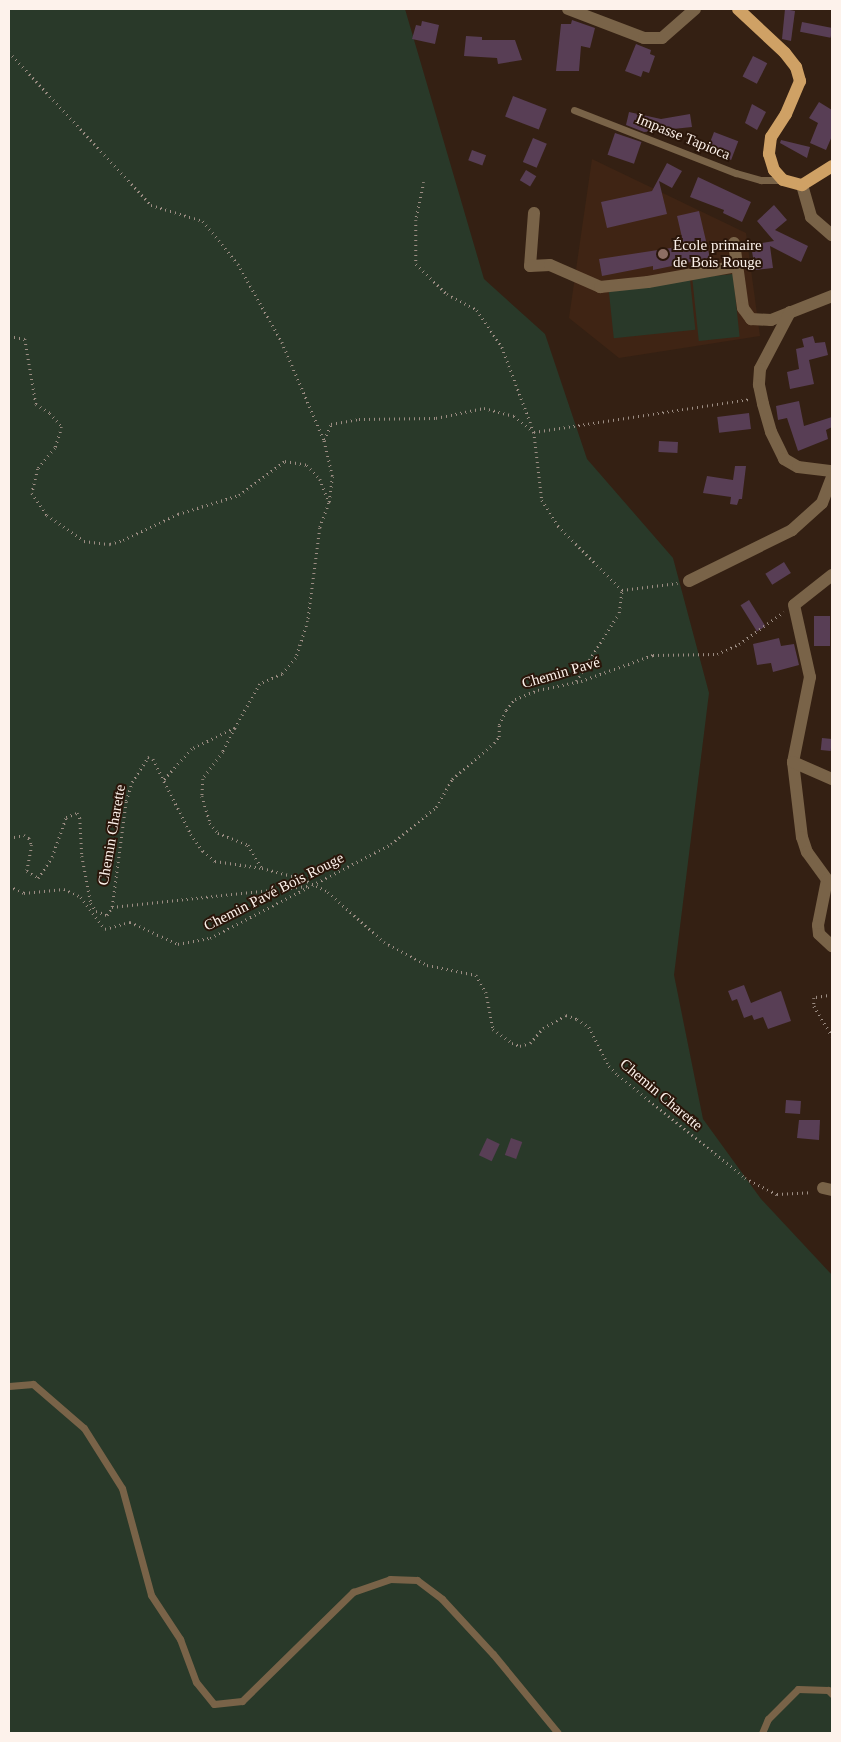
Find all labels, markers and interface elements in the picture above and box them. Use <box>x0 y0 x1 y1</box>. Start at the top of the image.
street label: Impasse Tapioca <box>633 110 733 164</box>
place label: École primaire de Bois Rouge <box>673 236 762 271</box>
marker: École primaire de Bois Rouge <box>657 248 669 260</box>
street label: Chemin Pavé <box>520 653 602 693</box>
street label: Chemin Charette <box>94 783 130 887</box>
street label: Chemin Pavé Bois Rouge <box>201 849 347 935</box>
street label: Chemin Charette <box>616 1055 706 1135</box>

